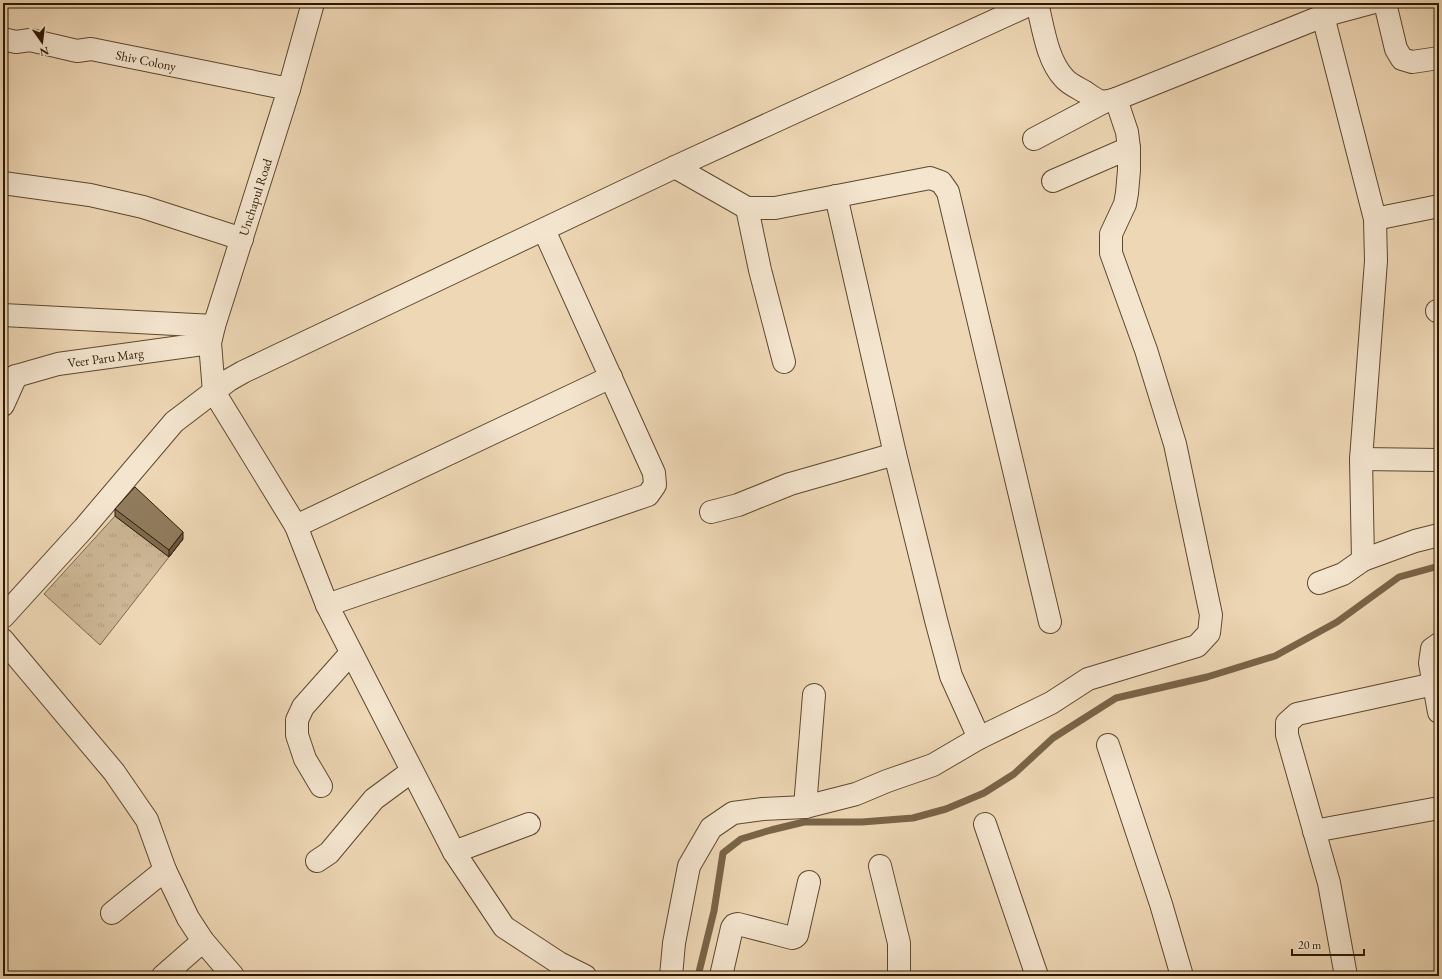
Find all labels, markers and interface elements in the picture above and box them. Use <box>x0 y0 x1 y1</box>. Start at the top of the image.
north arrow <box>22 22 62 62</box>
text: N <box>38 44 50 60</box>
street label: Shiv Colony <box>114 46 178 75</box>
street label: Unchapul Road <box>235 156 276 238</box>
street label: Veer Paru Marg <box>67 344 145 372</box>
scale bar <box>1292 931 1364 957</box>
text: 20 m <box>1298 937 1322 953</box>

